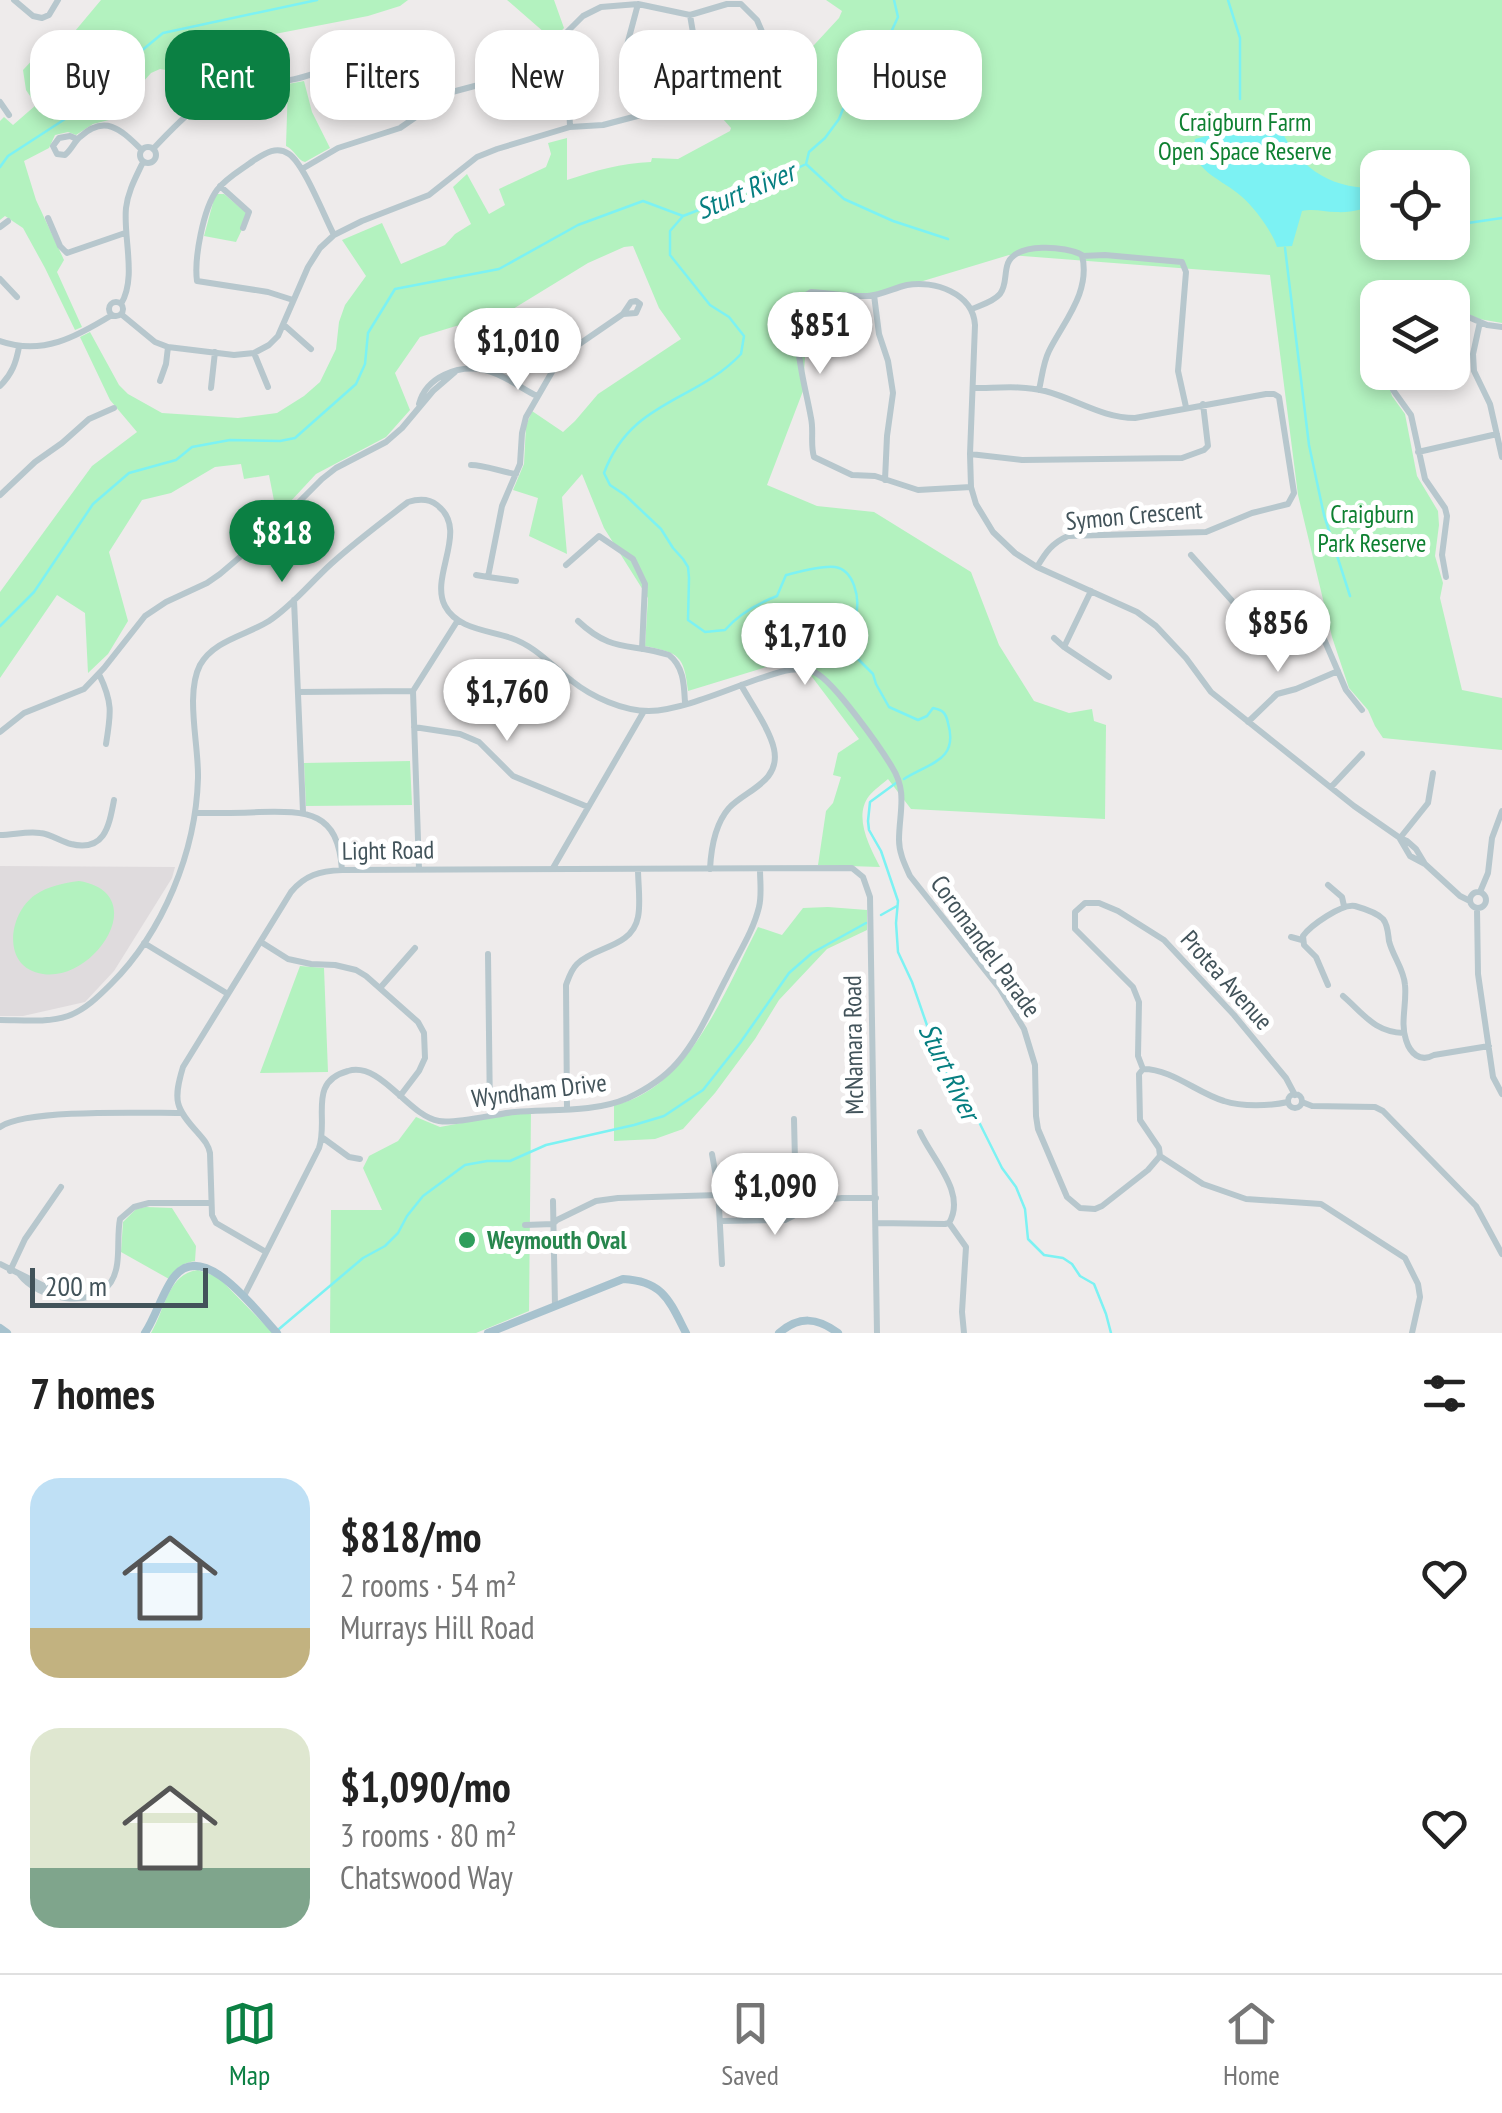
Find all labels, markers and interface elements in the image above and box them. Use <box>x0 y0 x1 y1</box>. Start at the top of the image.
chip: Buy <box>30 30 145 120</box>
chip: Rent <box>165 30 290 120</box>
chip: Filters <box>310 30 455 120</box>
chip: New <box>475 30 599 120</box>
chip: Apartment <box>619 30 817 120</box>
chip: House <box>837 30 982 120</box>
park label: Craigburn Farm Open Space Reserve <box>1158 106 1332 167</box>
map controls <box>1360 150 1470 390</box>
button: locate <box>1360 150 1470 260</box>
water label: Sturt River <box>690 151 804 227</box>
button: layers <box>1360 280 1470 390</box>
pin: $851 <box>761 292 879 377</box>
text: $851 <box>789 303 851 345</box>
pin: $1,010 <box>437 308 599 393</box>
text: $1,010 <box>476 319 560 361</box>
street label: Symon Crescent <box>1064 493 1204 537</box>
park label: Craigburn Park Reserve <box>1318 498 1426 559</box>
pin: $818 <box>223 500 341 585</box>
text: $818 <box>251 511 313 553</box>
pin: $856 <box>1219 590 1337 675</box>
text: $856 <box>1247 601 1309 643</box>
pin: $1,710 <box>724 603 886 688</box>
text: $1,710 <box>763 614 847 656</box>
pin: $1,760 <box>426 659 588 744</box>
text: $1,760 <box>465 670 549 712</box>
street label: Light Road <box>342 833 434 867</box>
street label: Coromandel Parade <box>924 869 1048 1023</box>
street label: Protea Avenue <box>1174 924 1280 1036</box>
street label: McNamara Road <box>836 975 870 1115</box>
water label: Sturt River <box>911 1016 991 1129</box>
street label: Wyndham Drive <box>470 1066 608 1114</box>
pin: $1,090 <box>694 1153 856 1238</box>
text: $1,090 <box>733 1164 817 1206</box>
place label: Weymouth Oval <box>486 1224 627 1256</box>
marker: Weymouth Oval <box>456 1229 478 1251</box>
scale bar <box>30 1263 208 1308</box>
text: 200 m <box>45 1267 107 1304</box>
text: 7 homes <box>30 1366 155 1421</box>
icon: filters <box>1417 1366 1472 1421</box>
text: $818/mo <box>340 1509 482 1564</box>
icon: home <box>110 1518 230 1638</box>
icon: heart <box>1417 1551 1472 1606</box>
text: 2 rooms · 54 m² <box>340 1564 517 1606</box>
text: Murrays Hill Road <box>340 1606 535 1648</box>
text: $1,090/mo <box>340 1759 511 1814</box>
icon: home <box>110 1768 230 1888</box>
icon: heart <box>1417 1801 1472 1856</box>
text: 3 rooms · 80 m² <box>340 1814 517 1856</box>
text: Chatswood Way <box>340 1856 513 1898</box>
tab: Map <box>222 1996 277 2093</box>
tab: Saved <box>721 1996 779 2093</box>
tab: Home <box>1223 1996 1280 2093</box>

